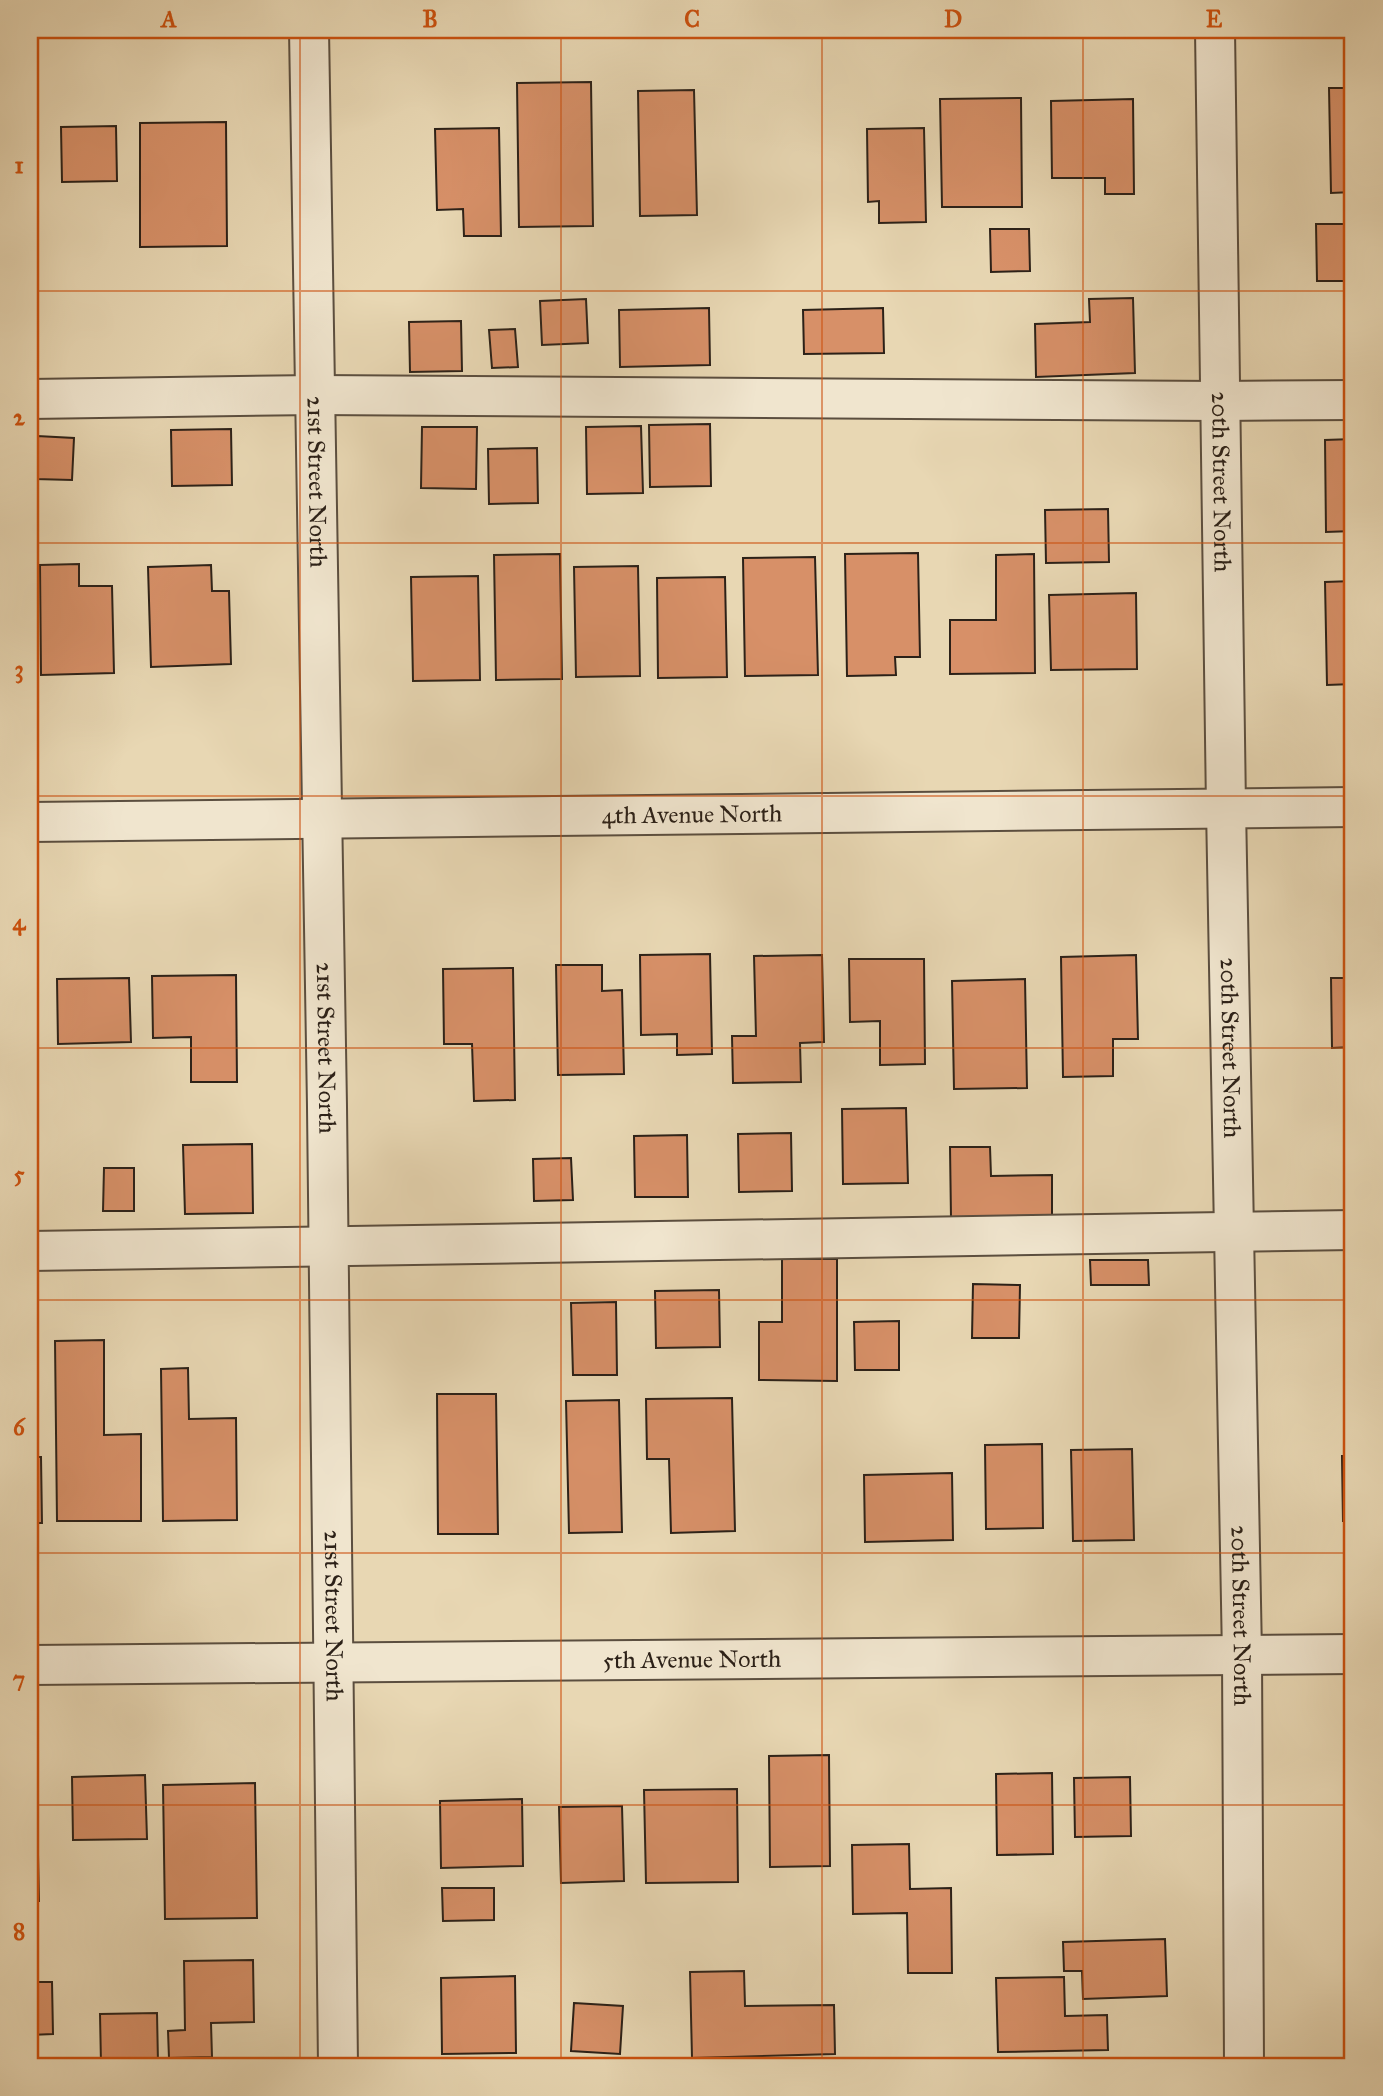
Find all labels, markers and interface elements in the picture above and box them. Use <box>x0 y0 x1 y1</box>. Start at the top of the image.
text: A <box>159 5 177 33</box>
text: B <box>422 5 438 33</box>
text: C <box>684 5 700 33</box>
text: D <box>944 5 962 33</box>
text: E <box>1206 5 1223 33</box>
text: 1 <box>14 151 24 179</box>
street label: 20th Street North <box>1205 391 1238 572</box>
street label: 21st Street North <box>300 396 333 568</box>
text: 2 <box>13 403 25 431</box>
text: 3 <box>14 655 24 684</box>
street label: 4th Avenue North <box>601 798 782 831</box>
text: 4 <box>13 908 27 936</box>
street label: 20th Street North <box>1214 957 1247 1138</box>
street label: 21st Street North <box>310 962 342 1134</box>
text: 5 <box>14 1160 25 1188</box>
text: 6 <box>13 1413 26 1441</box>
street label: 20th Street North <box>1225 1525 1257 1706</box>
street label: 21st Street North <box>318 1530 350 1702</box>
street label: 5th Avenue North <box>603 1644 781 1675</box>
text: 7 <box>13 1665 25 1693</box>
text: 8 <box>13 1917 25 1945</box>

